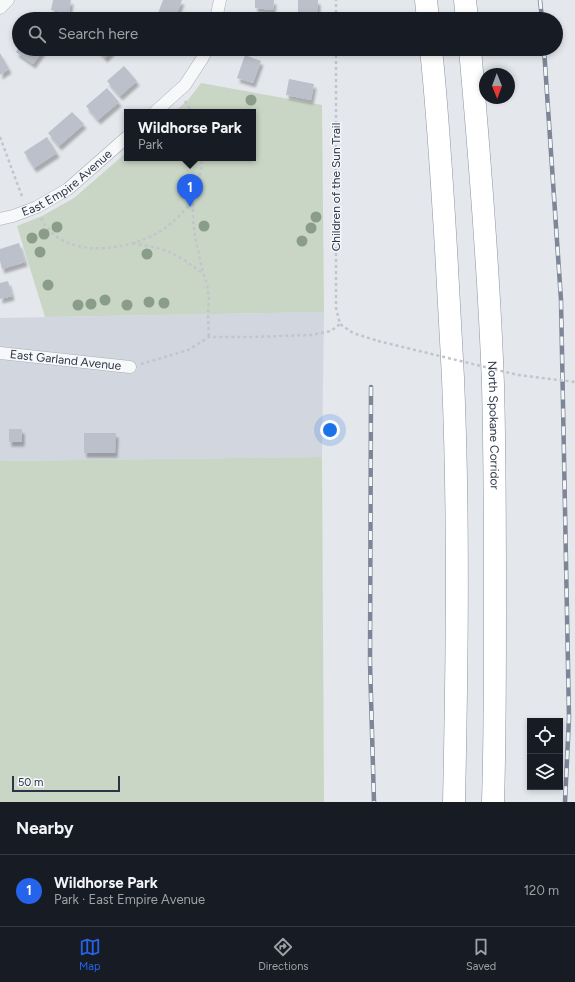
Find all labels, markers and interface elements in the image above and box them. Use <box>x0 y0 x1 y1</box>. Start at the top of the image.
search box <box>12 12 563 56</box>
icon: search <box>26 23 48 45</box>
text: Search here <box>58 25 138 43</box>
north arrow <box>479 68 515 104</box>
popup <box>124 109 256 161</box>
text: Wildhorse Park <box>138 119 242 137</box>
street label: Children of the Sun Trail <box>329 123 343 251</box>
text: Park <box>138 137 163 152</box>
street label: East Empire Avenue <box>20 146 115 219</box>
pin: 1 <box>177 174 203 207</box>
street label: East Garland Avenue <box>9 347 122 373</box>
street label: North Spokane Corridor <box>485 361 502 490</box>
your location <box>320 420 340 440</box>
map controls <box>527 718 563 790</box>
button: locate <box>527 718 563 754</box>
button: layers <box>527 754 563 790</box>
scale bar <box>12 774 120 793</box>
text: 50 m <box>18 776 43 789</box>
text: Nearby <box>16 818 74 838</box>
text: Wildhorse Park <box>54 874 158 892</box>
text: 1 <box>26 883 32 898</box>
text: 120 m <box>524 883 559 898</box>
text: Park · East Empire Avenue <box>54 892 205 907</box>
tab: Map <box>79 936 101 973</box>
tab: Directions <box>258 936 308 973</box>
tab: Saved <box>466 936 496 973</box>

